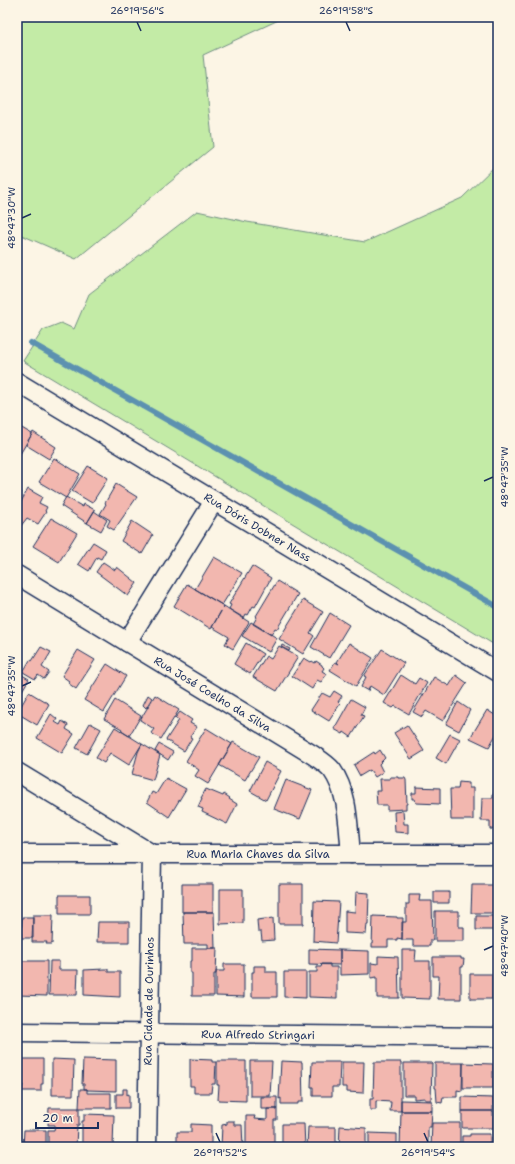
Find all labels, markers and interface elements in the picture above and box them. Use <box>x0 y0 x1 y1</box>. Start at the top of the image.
text: 26°19'56"S <box>110 4 164 17</box>
text: 26°19'58"S <box>319 4 374 17</box>
text: 48°47'30"W <box>5 187 18 249</box>
text: 48°47'35"W <box>498 446 511 508</box>
street label: Rua Dóris Dobner Nass <box>201 489 314 565</box>
street label: Rua José Coelho da Silva <box>151 653 274 735</box>
text: 48°47'35"W <box>5 655 18 717</box>
street label: Rua Maria Chaves da Silva <box>186 847 330 862</box>
text: 48°47'40"W <box>498 915 511 977</box>
street label: Rua Cidade de Ourinhos <box>140 937 158 1065</box>
street label: Rua Alfredo Stringari <box>201 1026 315 1043</box>
scale bar <box>36 1104 98 1130</box>
text: 20 m <box>42 1110 73 1126</box>
text: 26°19'52"S <box>193 1146 247 1159</box>
text: 26°19'54"S <box>401 1146 456 1159</box>

